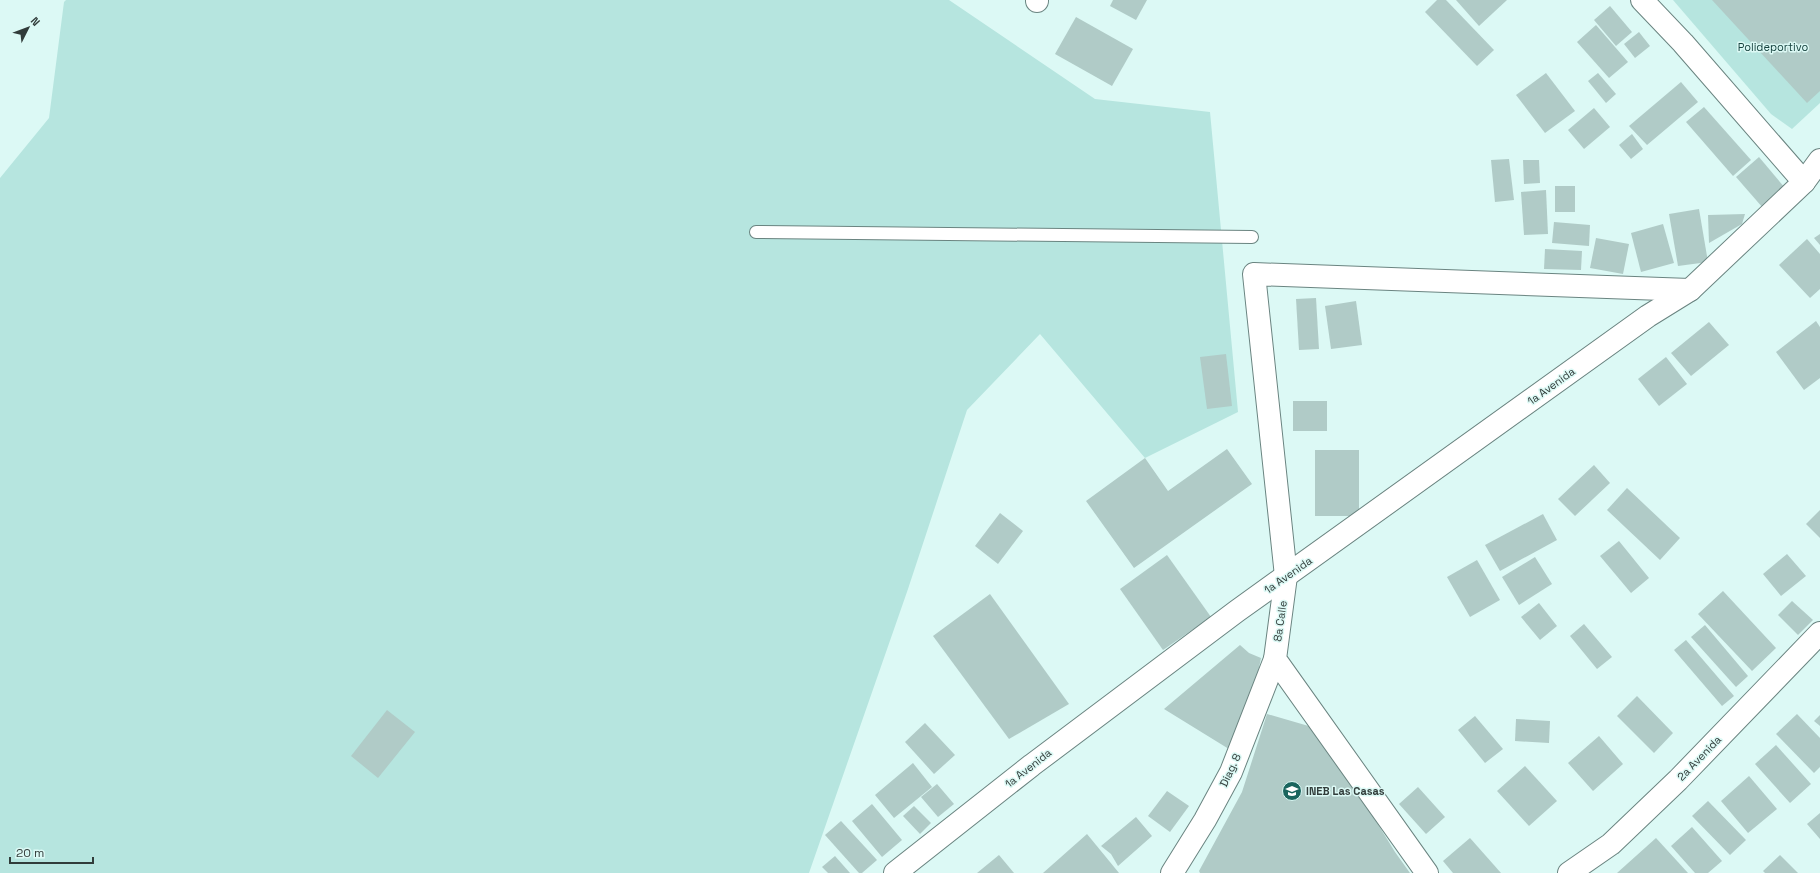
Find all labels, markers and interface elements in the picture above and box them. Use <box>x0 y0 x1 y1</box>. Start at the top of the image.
north arrow <box>8 8 48 48</box>
text: N <box>28 14 43 29</box>
park label: Polideportivo <box>1738 40 1808 54</box>
street label: 1a Avenida <box>1524 364 1578 408</box>
street label: 1a Avenida <box>1261 553 1315 597</box>
street label: 8a Calle <box>1270 600 1290 642</box>
street label: 2a Avenida <box>1674 732 1724 784</box>
street label: 1a Avenida <box>1002 745 1055 791</box>
street label: Diag. 8 <box>1216 751 1244 789</box>
school or university icon: INEB Las Casas <box>1281 780 1303 802</box>
place label: INEB Las Casas <box>1306 784 1385 798</box>
scale bar <box>10 839 93 865</box>
text: 20 m <box>16 845 44 861</box>

